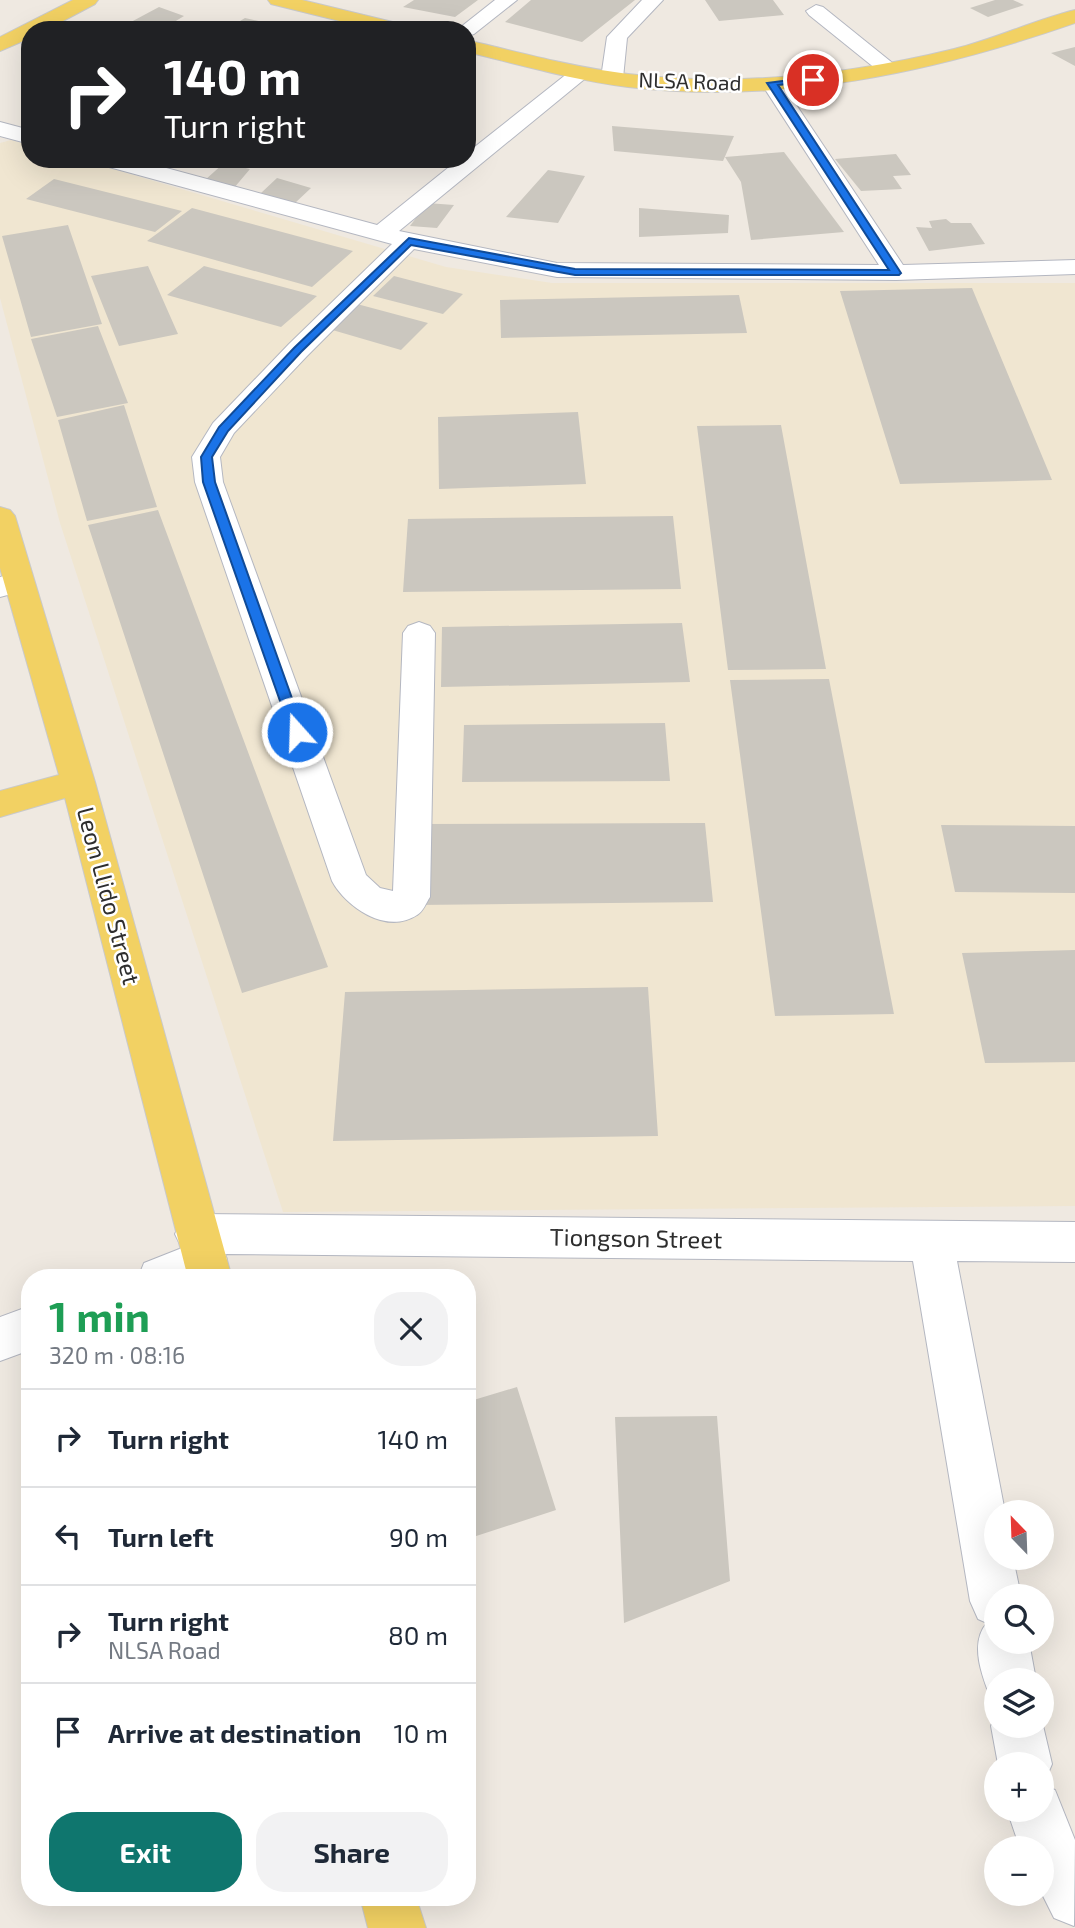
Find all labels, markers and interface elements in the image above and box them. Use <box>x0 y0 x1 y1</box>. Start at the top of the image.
text: 140 m <box>164 46 301 105</box>
icon: right <box>49 49 140 140</box>
pin <box>783 50 843 110</box>
icon: arrive <box>794 61 832 99</box>
street label: NLSA Road <box>638 66 742 95</box>
text: Turn right <box>164 106 306 144</box>
position arrow <box>260 695 334 769</box>
street label: Leon Llido Street <box>72 803 147 988</box>
street label: Tiongson Street <box>549 1221 723 1254</box>
text: 1 min <box>49 1290 150 1340</box>
button: close <box>374 1292 448 1366</box>
text: 320 m · 08:16 <box>49 1341 185 1369</box>
icon: right <box>49 1419 87 1457</box>
text: Turn right <box>108 1423 229 1454</box>
text: 140 m <box>377 1423 448 1454</box>
north arrow <box>984 1500 1054 1570</box>
map controls <box>984 1500 1054 1906</box>
icon: left <box>49 1517 87 1555</box>
text: Turn left <box>108 1521 214 1552</box>
text: 90 m <box>389 1521 448 1552</box>
button: search <box>984 1584 1054 1654</box>
text: Turn right <box>108 1605 229 1636</box>
icon: right <box>49 1615 87 1653</box>
text: 80 m <box>388 1619 448 1650</box>
text: NLSA Road <box>108 1636 221 1664</box>
button: layers <box>984 1668 1054 1738</box>
icon: arrive <box>49 1713 87 1751</box>
text: Arrive at destination <box>108 1717 361 1748</box>
text: 10 m <box>393 1717 448 1748</box>
button: + <box>984 1752 1054 1822</box>
button: Exit <box>49 1812 242 1892</box>
button: Share <box>256 1812 448 1892</box>
button: − <box>984 1836 1054 1906</box>

